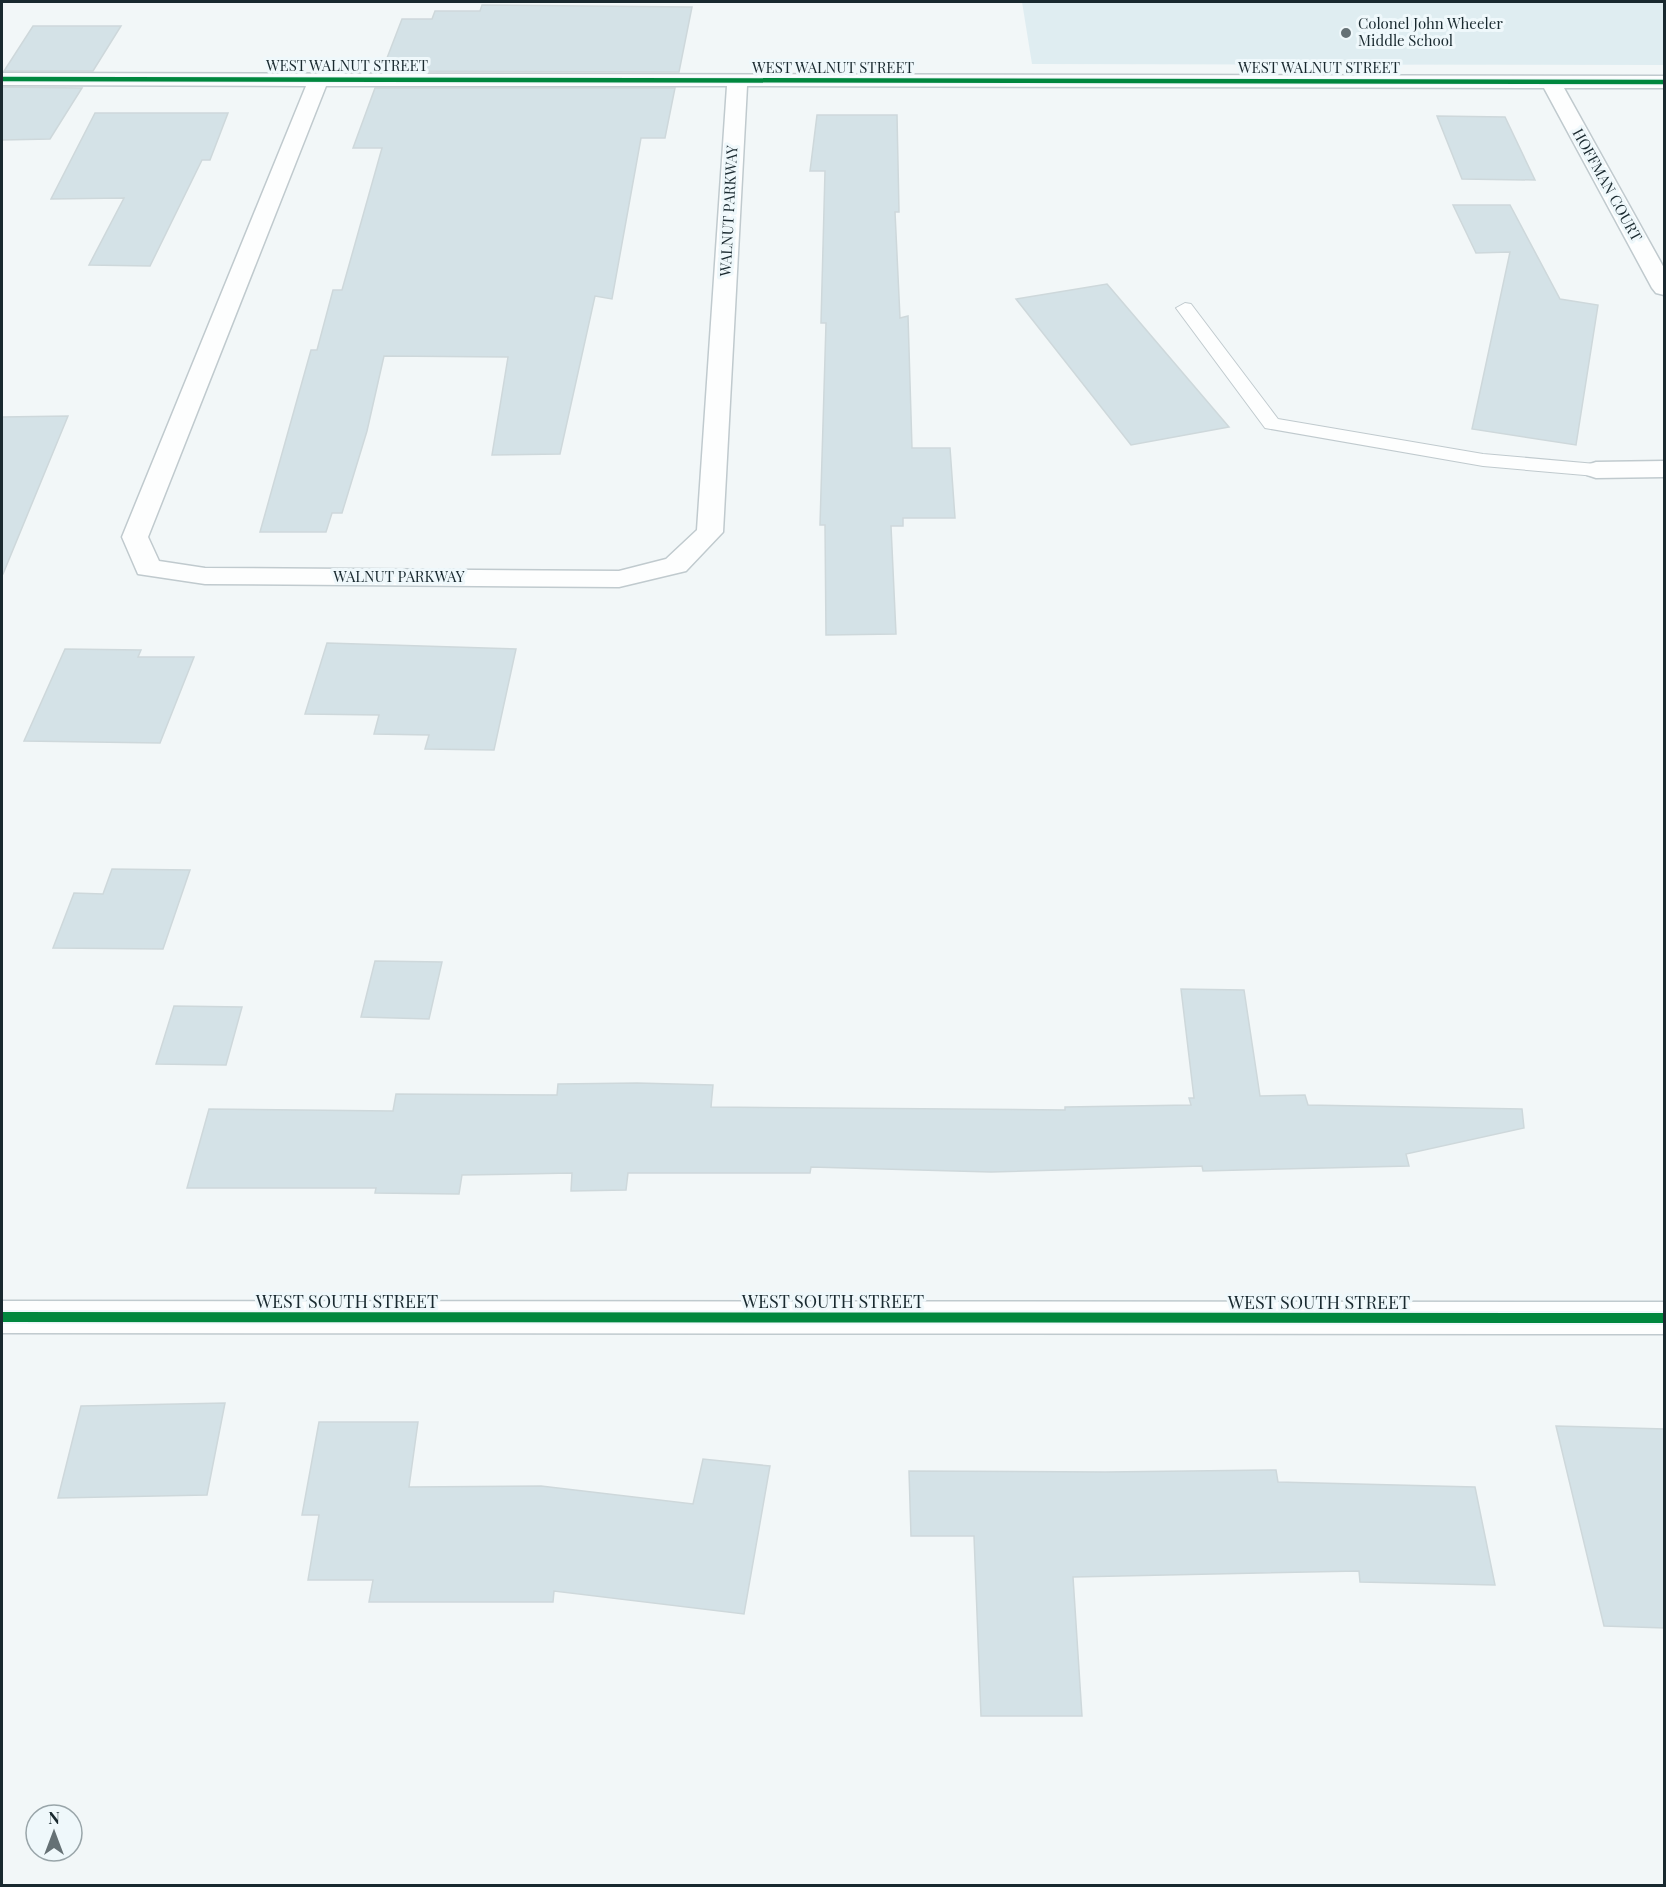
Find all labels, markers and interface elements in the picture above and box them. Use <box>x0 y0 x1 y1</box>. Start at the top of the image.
place label: Colonel John Wheeler Middle School <box>1358 13 1503 50</box>
marker: Colonel John Wheeler Middle School <box>1339 26 1353 40</box>
street label: WEST WALNUT STREET <box>265 55 428 75</box>
street label: WEST WALNUT STREET <box>751 57 914 77</box>
street label: WEST WALNUT STREET <box>1237 57 1400 77</box>
street label: HOFFMAN COURT <box>1568 124 1647 245</box>
street label: WALNUT PARKWAY <box>715 145 741 278</box>
street label: WALNUT PARKWAY <box>332 566 465 586</box>
street label: WEST SOUTH STREET <box>255 1289 438 1313</box>
street label: WEST SOUTH STREET <box>741 1289 924 1313</box>
street label: WEST SOUTH STREET <box>1227 1290 1410 1314</box>
north arrow <box>24 1803 84 1863</box>
text: N <box>48 1807 60 1828</box>

